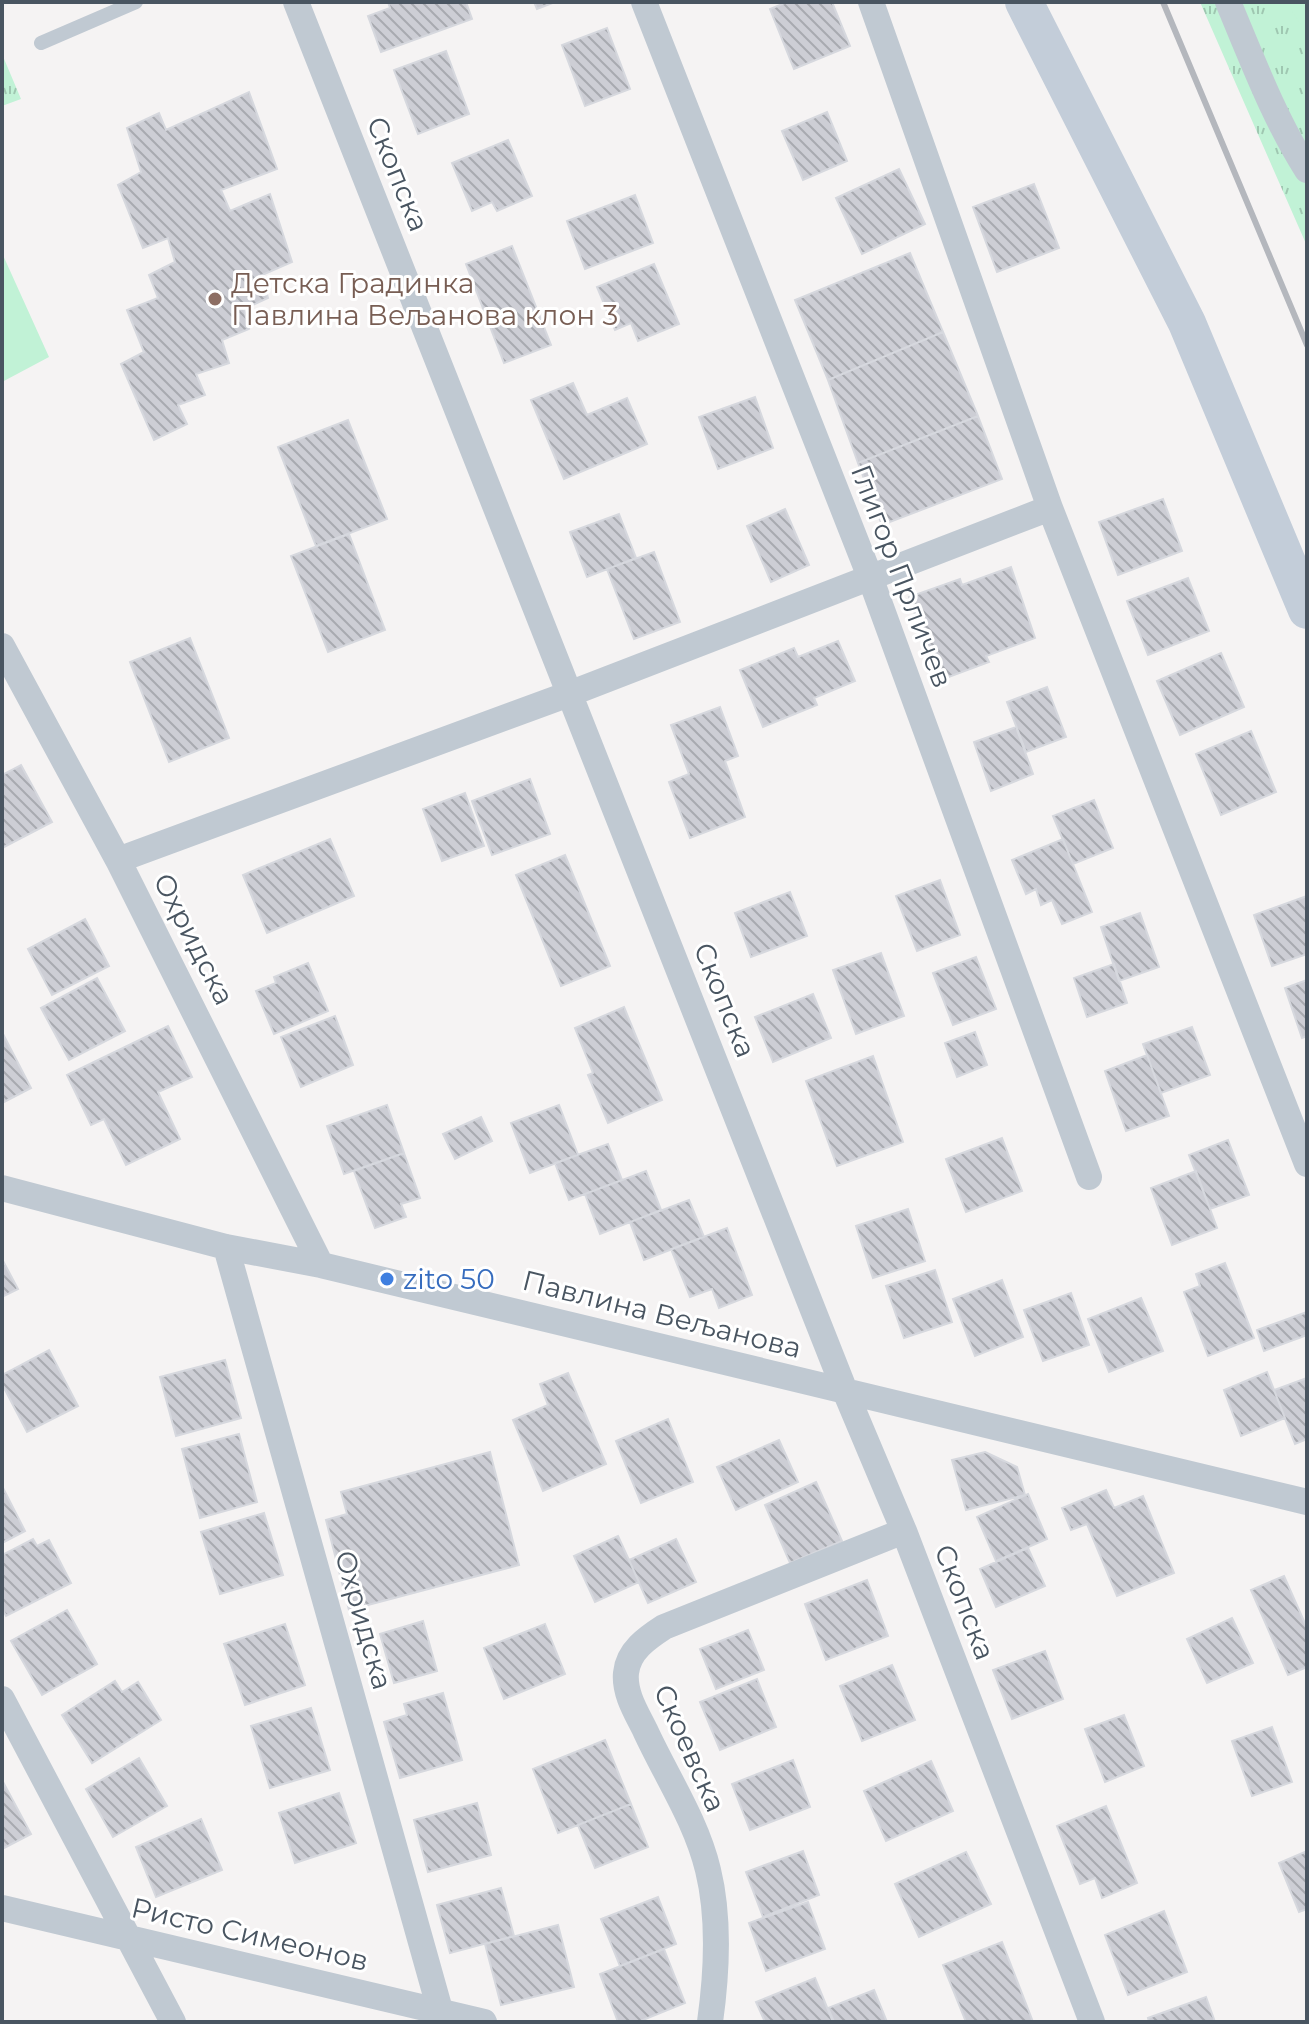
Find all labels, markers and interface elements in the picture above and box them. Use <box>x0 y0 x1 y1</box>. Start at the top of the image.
street label: Скопска <box>360 112 436 236</box>
place label: Детска Градинка Павлина Вељанова клон 3 <box>231 266 618 332</box>
marker: Детска Градинка Павлина Вељанова клон 3 <box>206 290 224 308</box>
street label: Глигор Прличев <box>844 460 960 692</box>
street label: Охридска <box>146 868 242 1010</box>
street label: Скопска <box>687 938 763 1062</box>
place label: zito 50 <box>403 1262 495 1296</box>
street label: Павлина Вељанова <box>519 1263 805 1365</box>
marker: zito 50 <box>378 1270 396 1288</box>
street label: Скопска <box>928 1540 1002 1664</box>
street label: Охридска <box>328 1547 400 1693</box>
street label: Скоевска <box>647 1679 733 1817</box>
street label: Ристо Симеонов <box>128 1890 372 1978</box>

